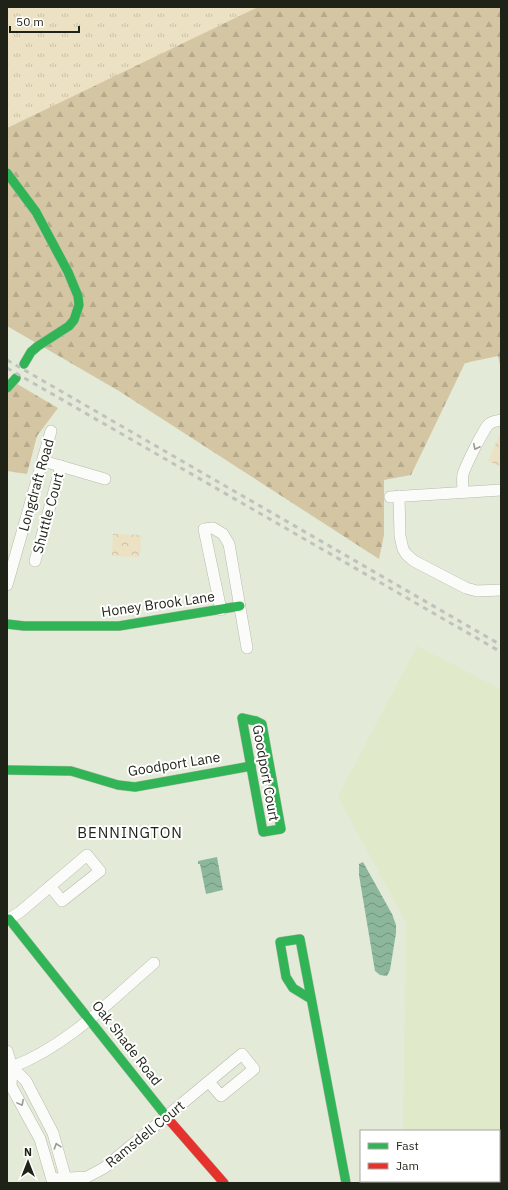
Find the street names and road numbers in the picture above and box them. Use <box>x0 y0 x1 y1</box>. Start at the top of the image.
street label: Longdraft Road <box>14 437 58 533</box>
street label: Shuttle Court <box>29 470 67 555</box>
street label: Honey Brook Lane <box>100 587 216 621</box>
street label: Goodport Court <box>249 723 283 823</box>
street label: Goodport Lane <box>127 748 222 780</box>
street label: Oak Shade Road <box>88 997 166 1089</box>
street label: Ramsdell Court <box>102 1097 188 1171</box>

